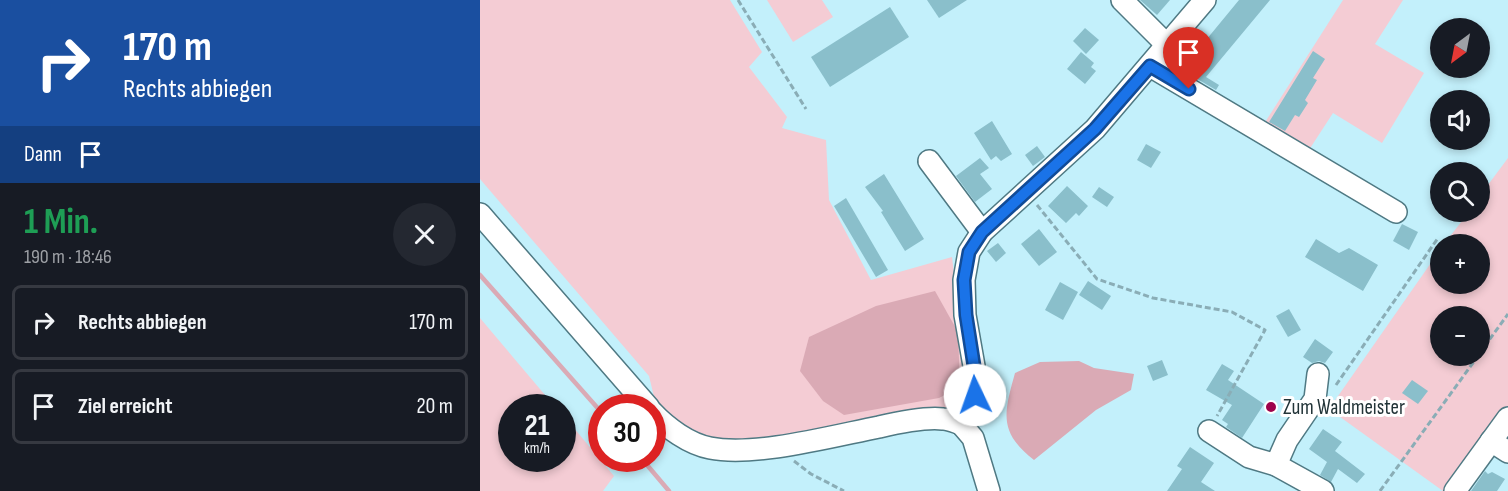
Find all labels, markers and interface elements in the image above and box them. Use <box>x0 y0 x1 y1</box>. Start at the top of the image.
north arrow <box>1430 18 1490 78</box>
map controls <box>1430 18 1490 366</box>
text: 170 m <box>123 22 212 73</box>
icon: right <box>24 24 102 102</box>
pin <box>1163 27 1214 89</box>
icon: arrive <box>1172 36 1205 69</box>
text: Rechts abbiegen <box>123 73 272 105</box>
button: sound <box>1430 90 1490 150</box>
icon: arrive <box>74 138 107 171</box>
text: Dann <box>24 141 62 168</box>
button: search <box>1430 162 1490 222</box>
text: 1 Min. <box>24 201 98 244</box>
button: close <box>393 203 456 266</box>
button: + <box>1430 234 1490 294</box>
text: 190 m · 18:46 <box>24 245 112 269</box>
icon: right <box>27 306 60 339</box>
button: − <box>1430 306 1490 366</box>
text: Rechts abbiegen <box>78 309 207 336</box>
text: 170 m <box>409 309 453 336</box>
position arrow <box>943 363 1007 427</box>
icon: arrive <box>27 390 60 423</box>
text: Ziel erreicht <box>78 393 173 420</box>
text: 20 m <box>417 393 453 420</box>
speed limit sign: 30 <box>588 394 666 472</box>
place label: Zum Waldmeister <box>1283 395 1405 420</box>
marker: Zum Waldmeister <box>1264 400 1278 414</box>
text: 21 <box>525 408 549 444</box>
text: km/h <box>524 439 550 458</box>

